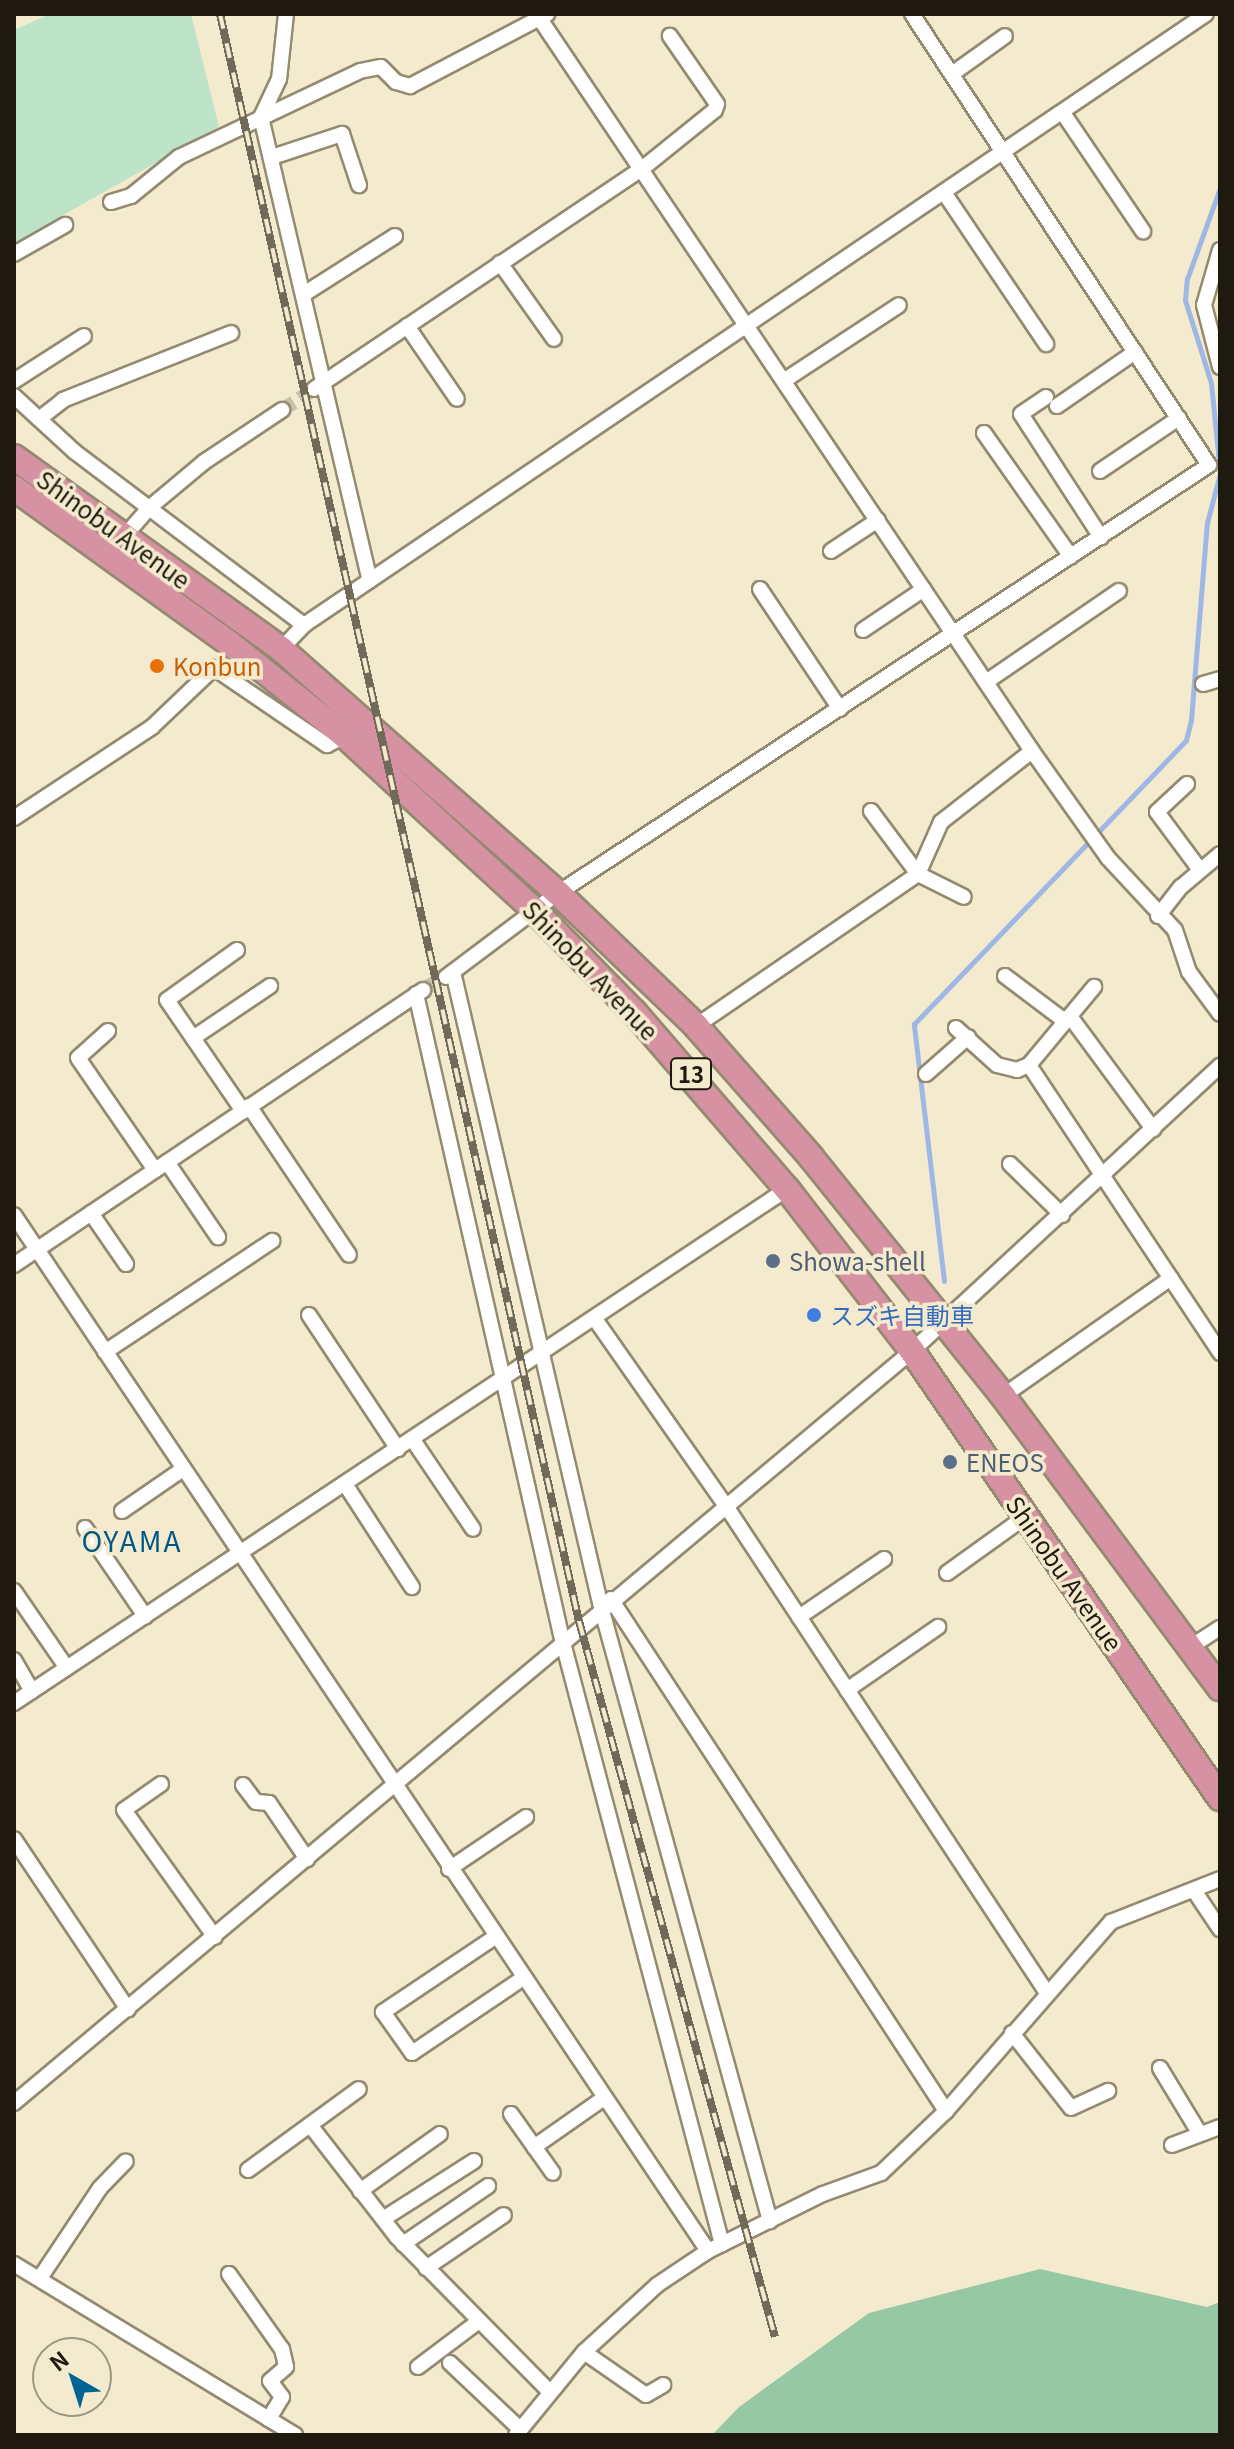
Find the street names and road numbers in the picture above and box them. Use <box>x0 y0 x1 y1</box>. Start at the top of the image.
street label: Shinobu Avenue <box>32 464 196 594</box>
street label: Shinobu Avenue <box>517 895 665 1045</box>
road number: 13 <box>669 1056 713 1092</box>
street label: Shinobu Avenue <box>1001 1490 1129 1656</box>

